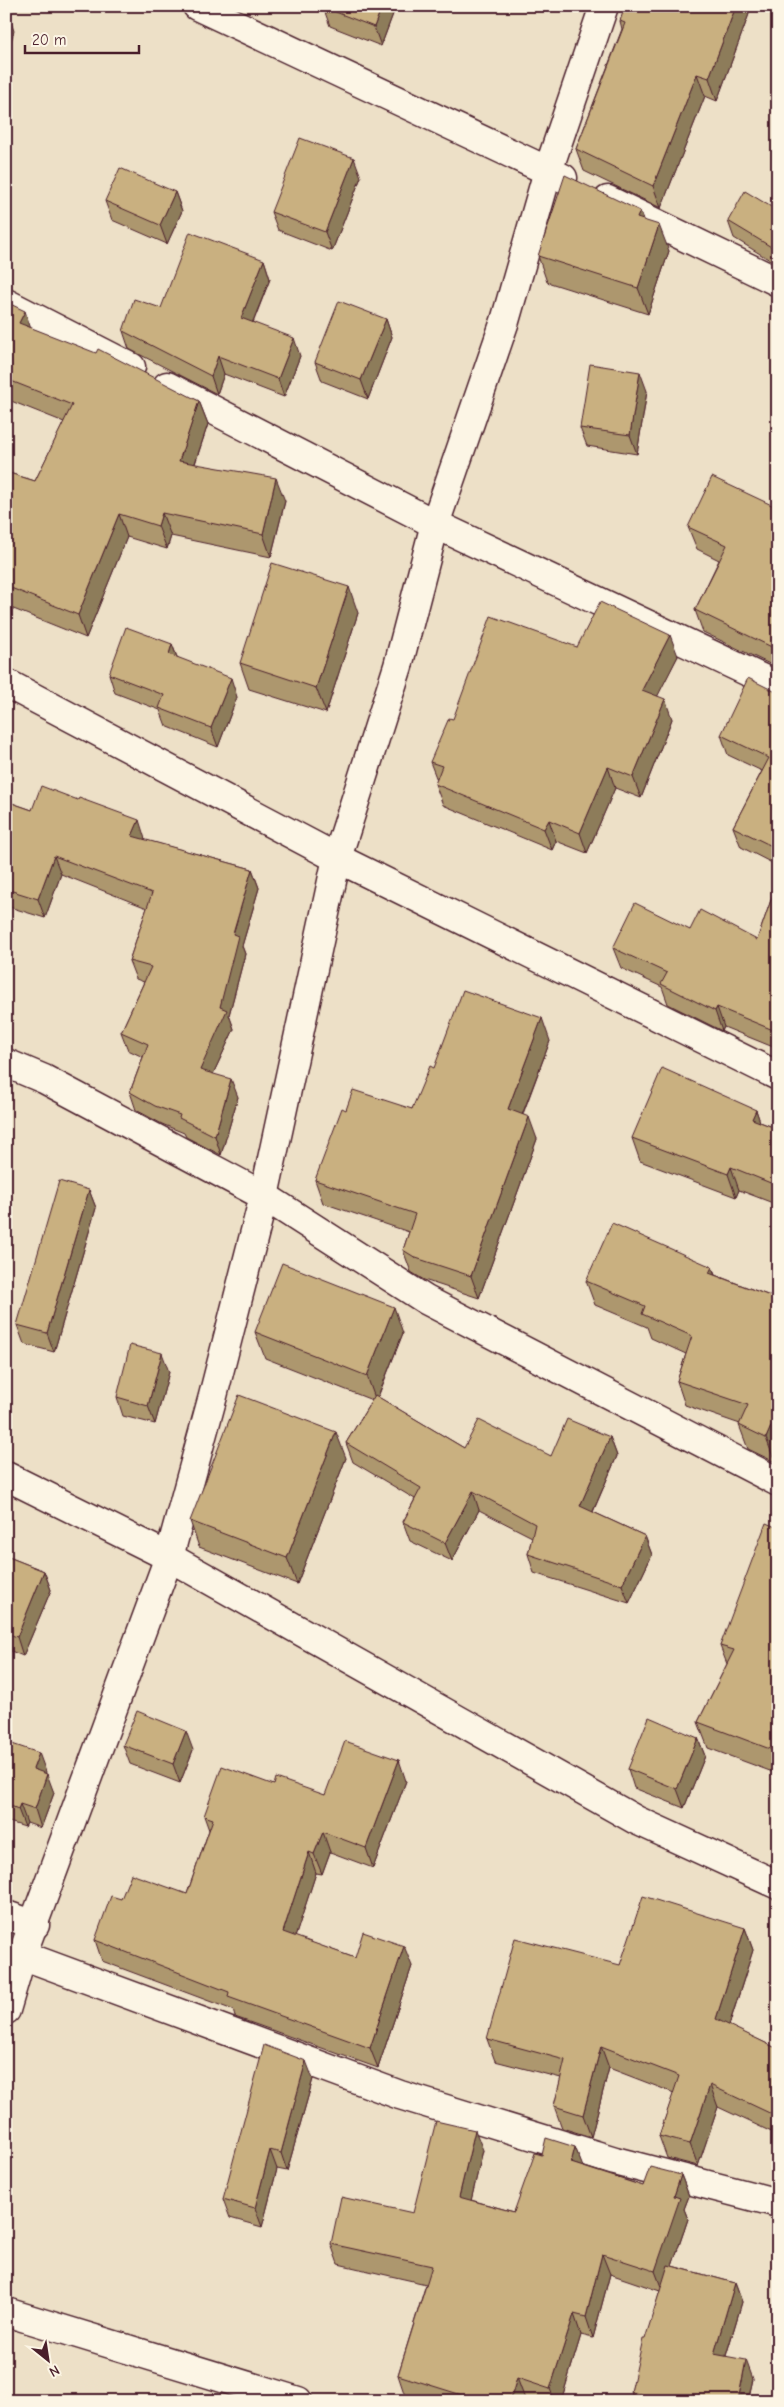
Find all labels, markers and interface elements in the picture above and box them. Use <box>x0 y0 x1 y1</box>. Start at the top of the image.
scale bar <box>25 22 139 54</box>
text: 20 m <box>32 31 66 49</box>
north arrow <box>22 2334 72 2384</box>
text: N <box>46 2361 62 2380</box>

